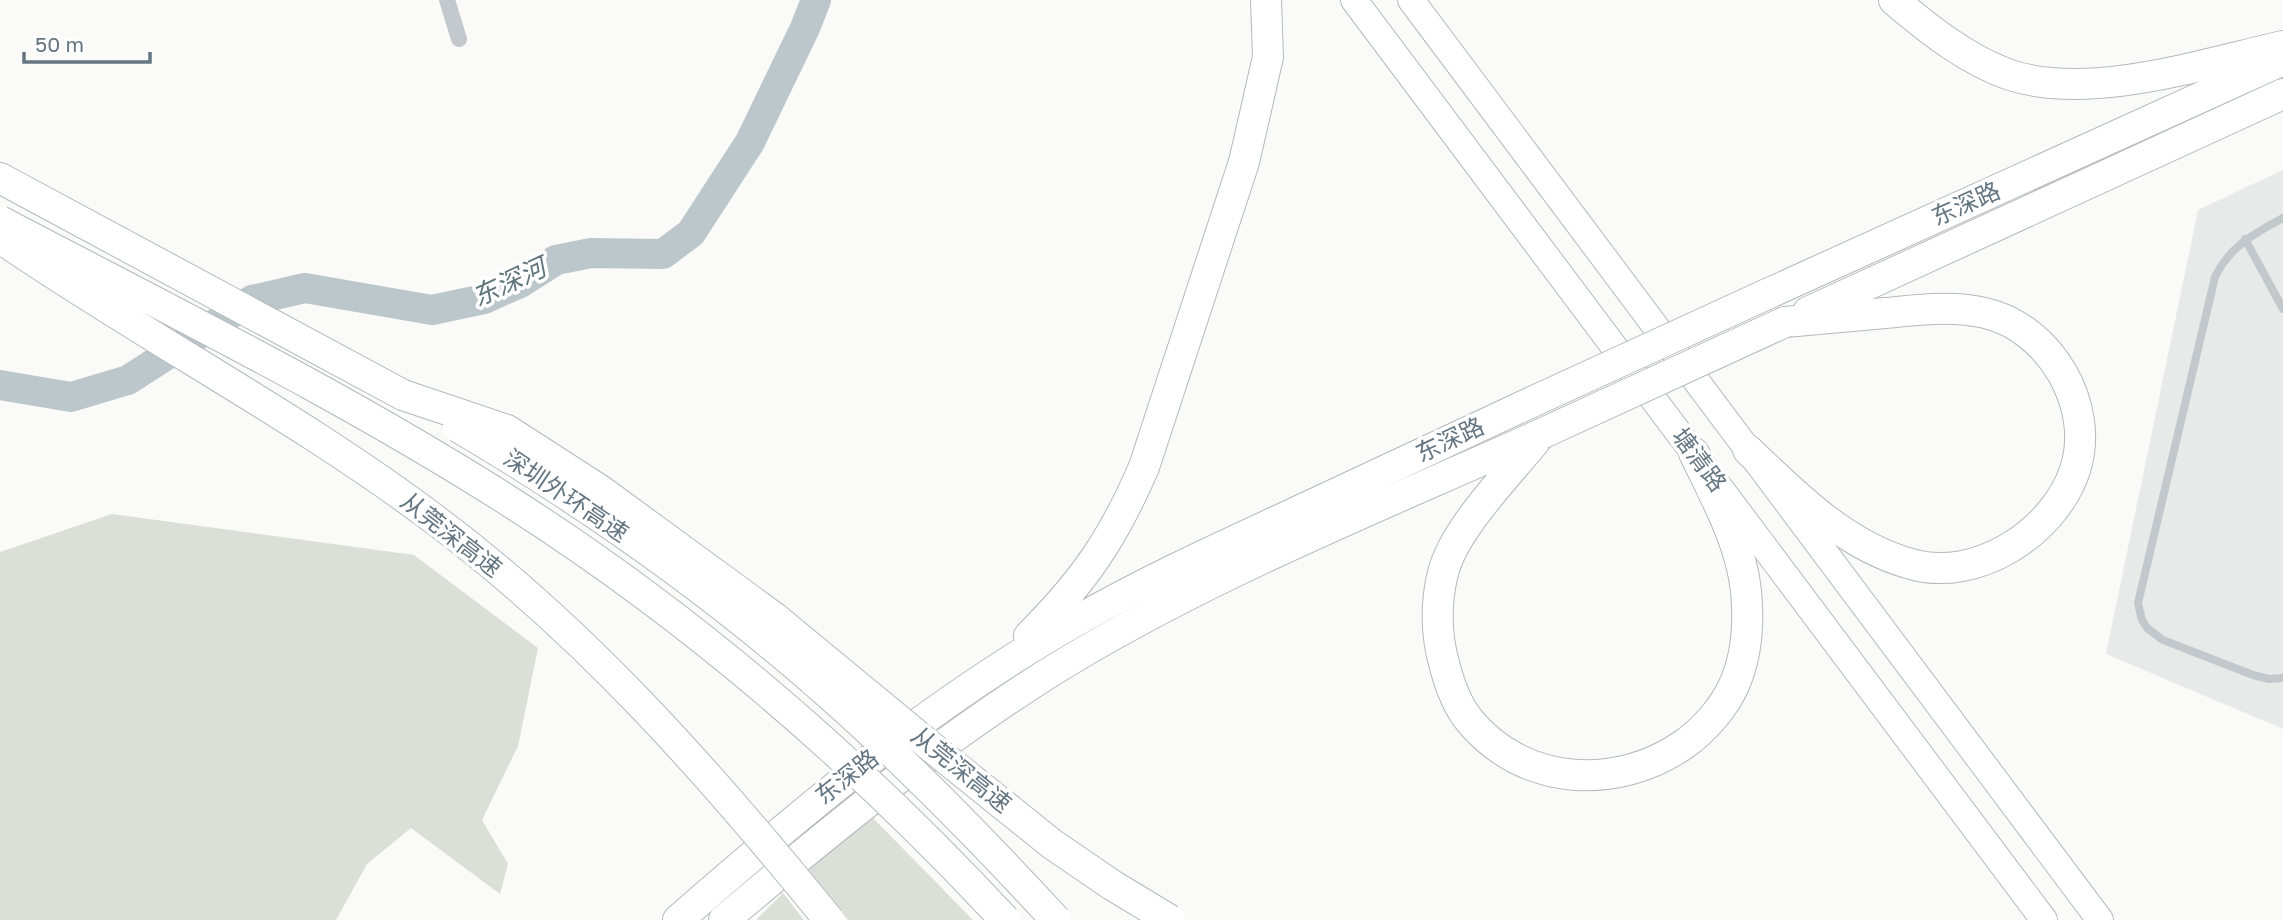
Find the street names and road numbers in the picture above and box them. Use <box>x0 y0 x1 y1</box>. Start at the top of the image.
street label: 东深路 <box>1927 175 2004 231</box>
street label: 东深路 <box>1411 410 1488 467</box>
street label: 塘清路 <box>1667 422 1733 497</box>
street label: 深圳外环高速 <box>499 442 635 547</box>
street label: 从莞深高速 <box>396 485 508 582</box>
street label: 从莞深高速 <box>906 720 1018 818</box>
street label: 东深路 <box>809 742 883 809</box>

